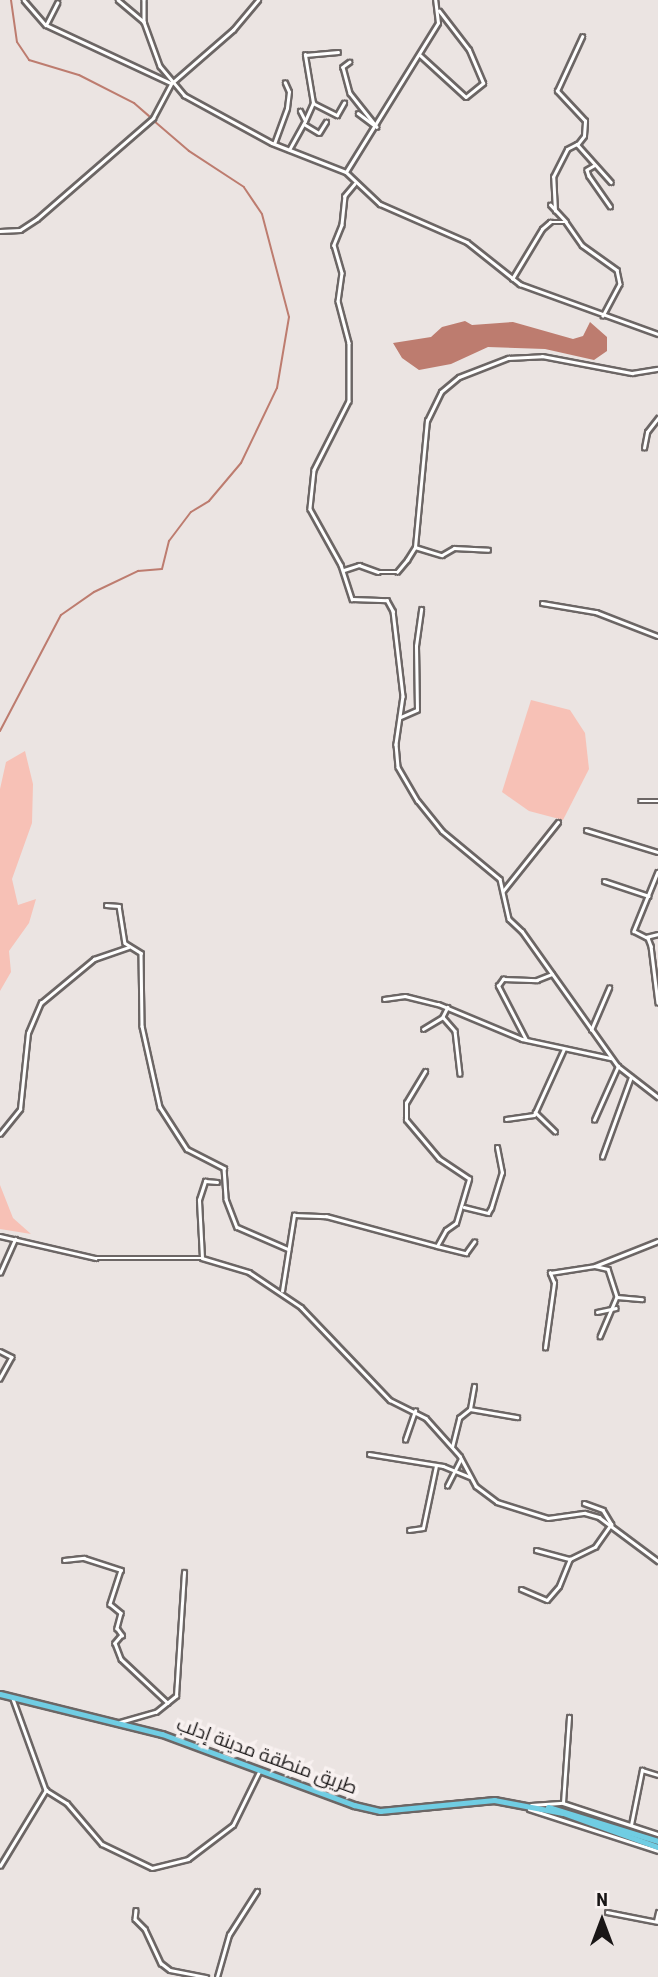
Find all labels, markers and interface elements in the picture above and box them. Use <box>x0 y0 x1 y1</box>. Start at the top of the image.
street label: طريق منطقة مدينة إدلب <box>174 1713 360 1799</box>
north arrow <box>567 1886 637 1956</box>
text: N <box>596 1888 608 1911</box>

